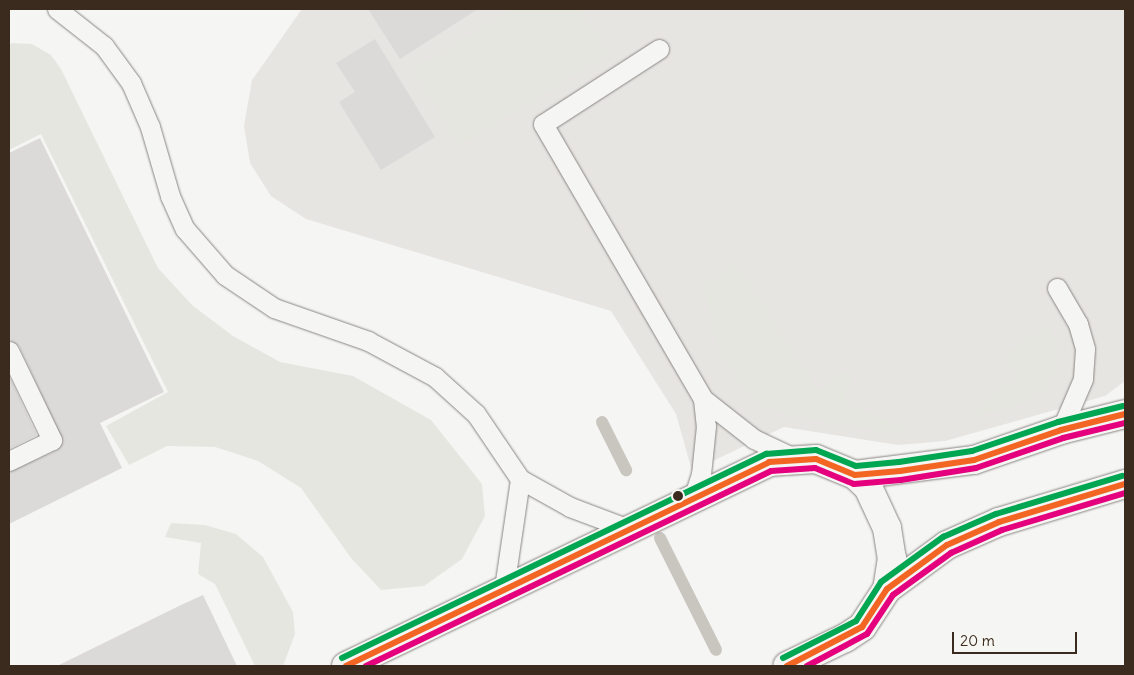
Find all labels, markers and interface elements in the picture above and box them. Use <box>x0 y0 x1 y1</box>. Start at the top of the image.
unlabelled marker <box>673 491 683 501</box>
scale bar <box>954 622 1079 654</box>
text: 20 m <box>960 631 995 650</box>

